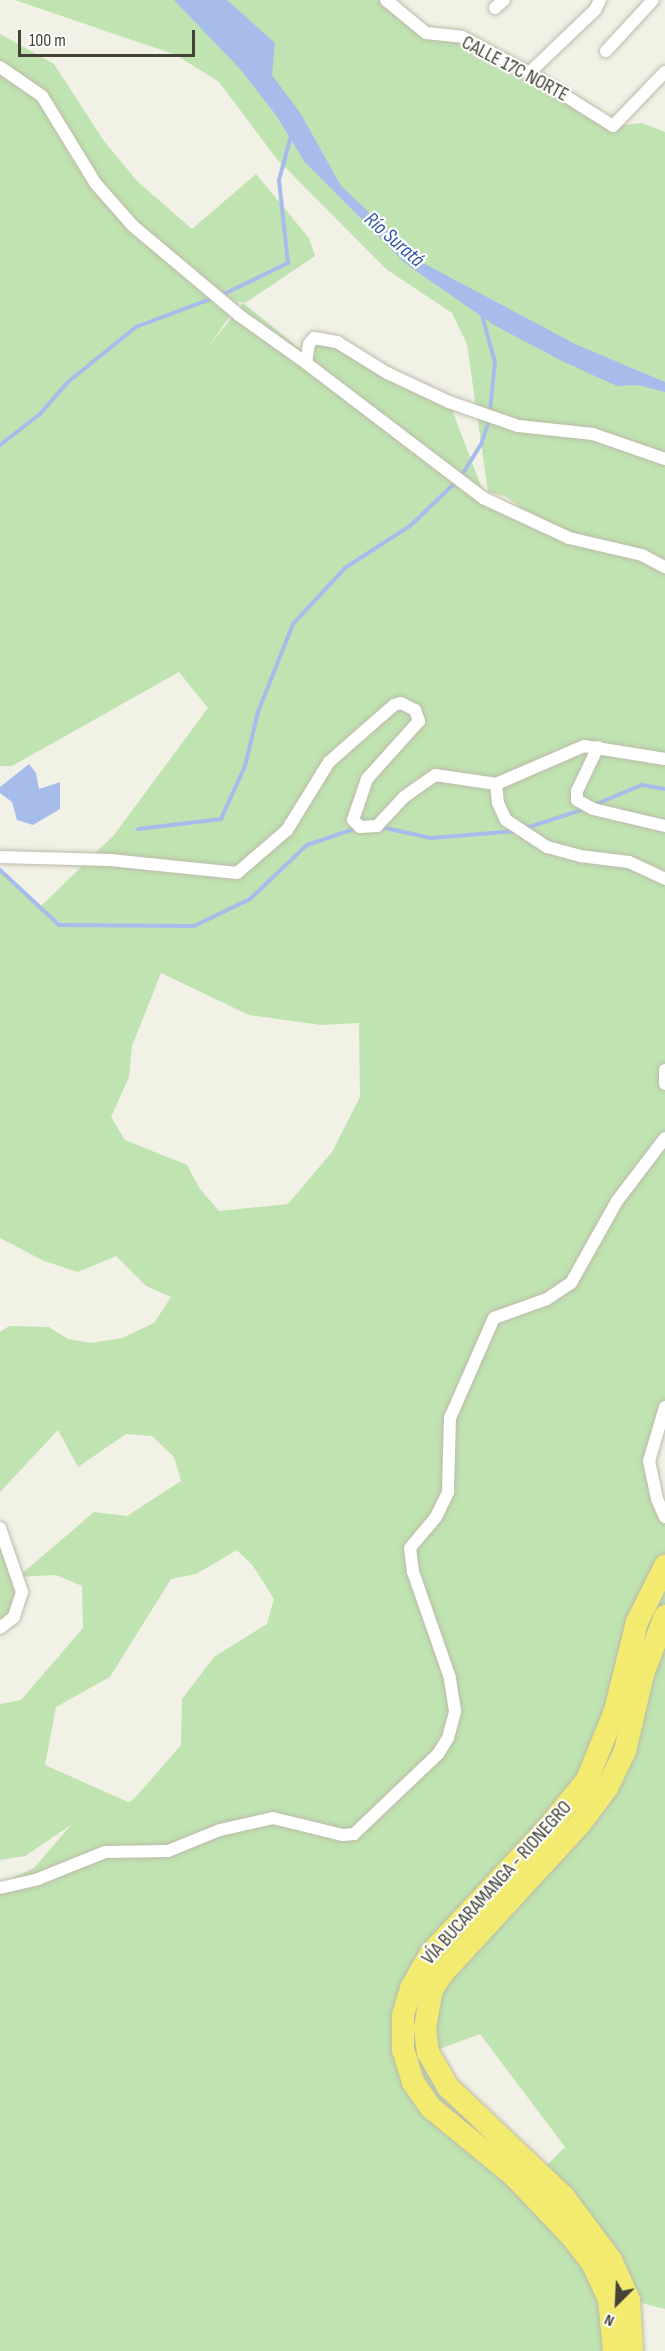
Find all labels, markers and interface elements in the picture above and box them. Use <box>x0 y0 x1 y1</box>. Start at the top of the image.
scale bar <box>21 18 198 56</box>
text: 100 m <box>29 30 66 51</box>
street label: CALLE 17C NORTE <box>457 31 573 107</box>
water label: Río Suratá <box>359 207 429 273</box>
street label: VÍA BUCARAMANGA - RIONEGRO <box>417 1796 577 1970</box>
north arrow <box>587 2273 647 2333</box>
text: N <box>602 2309 617 2330</box>

